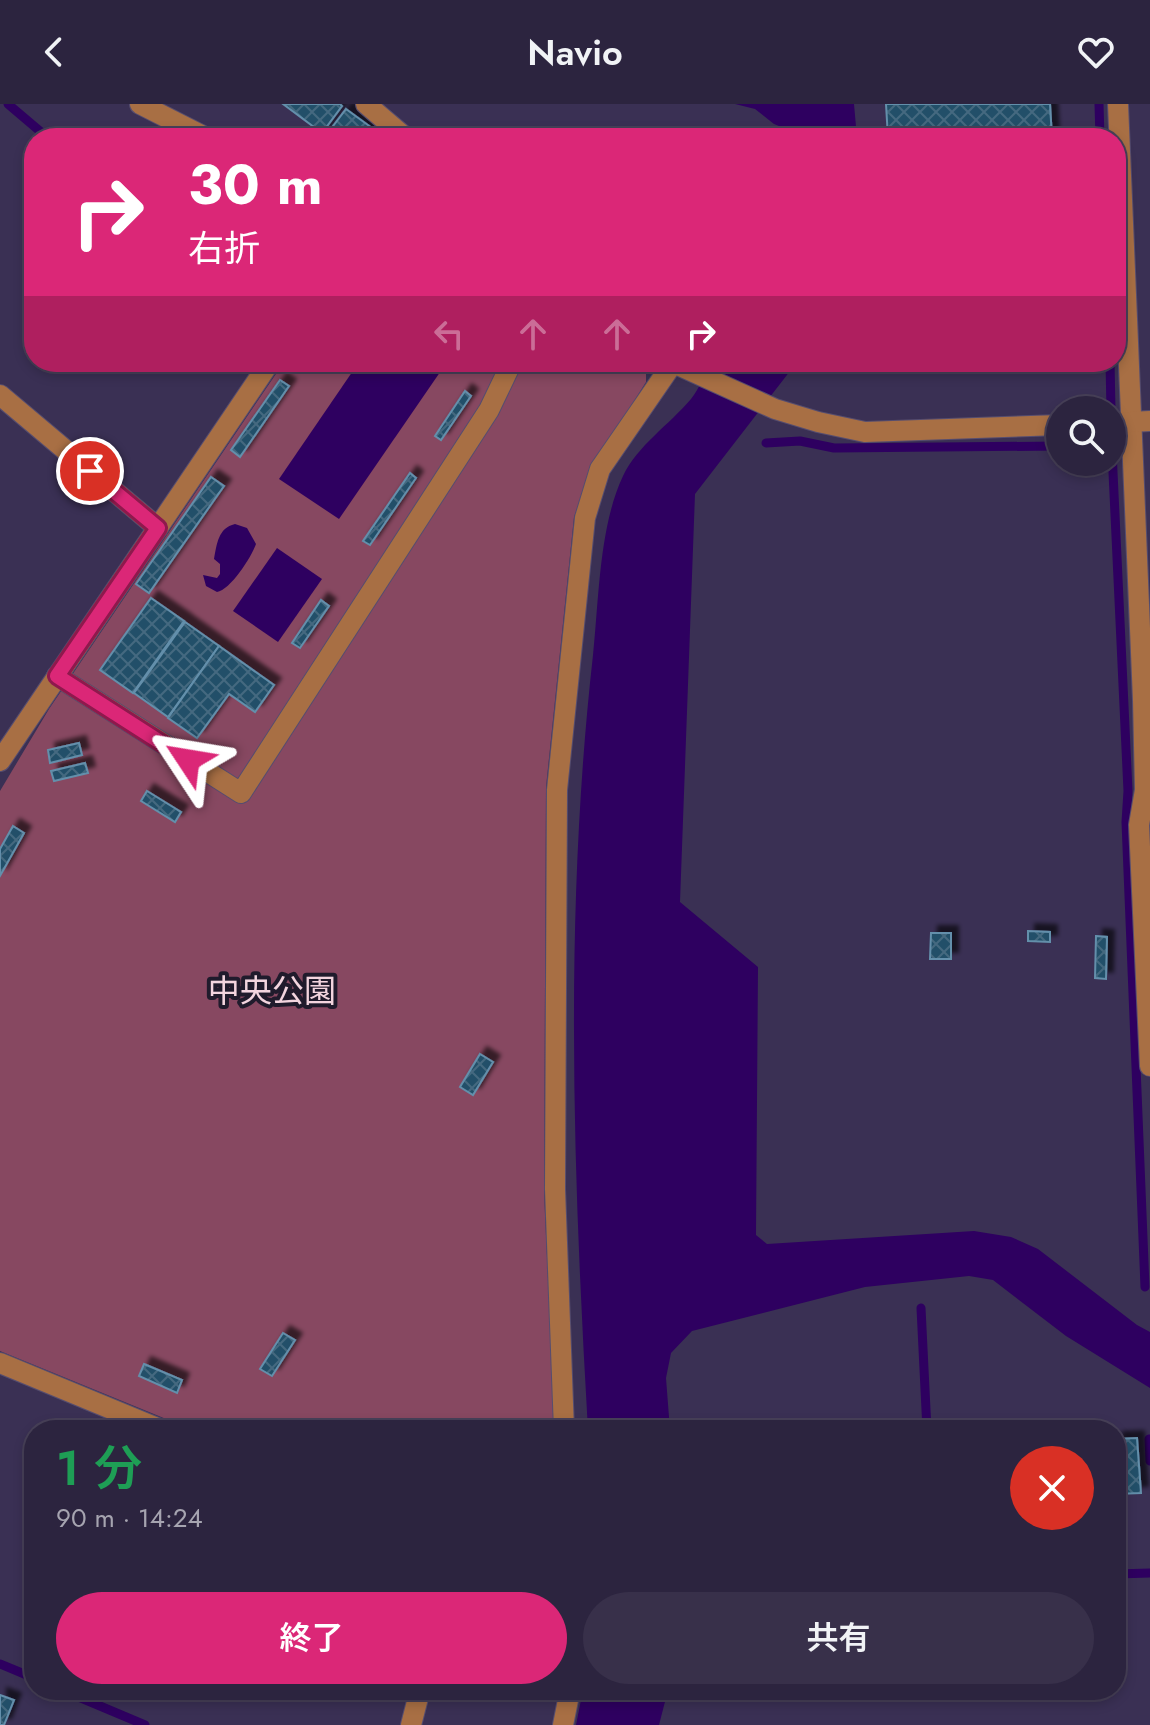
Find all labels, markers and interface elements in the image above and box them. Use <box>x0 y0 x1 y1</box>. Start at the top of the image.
text: Navio <box>527 26 623 78</box>
icon: back <box>32 30 76 74</box>
icon: heart <box>1074 30 1118 74</box>
text: 30 m <box>188 144 323 225</box>
icon: right <box>56 160 160 264</box>
text: 右折 <box>188 222 260 274</box>
icon: left <box>427 312 471 356</box>
icon: ahead <box>511 312 555 356</box>
icon: ahead <box>595 312 639 356</box>
icon: right <box>679 312 723 356</box>
map controls <box>1046 396 1126 476</box>
button: search <box>1046 396 1126 476</box>
pin <box>56 437 124 505</box>
icon: arrive <box>68 449 112 493</box>
position arrow <box>146 718 230 802</box>
park label: 中央公園 <box>208 968 336 1014</box>
text: 1 分 <box>56 1434 142 1503</box>
button: close <box>1010 1446 1094 1530</box>
text: 90 m · 14:24 <box>56 1499 203 1537</box>
button: 終了 <box>56 1592 567 1684</box>
button: 共有 <box>583 1592 1094 1684</box>

